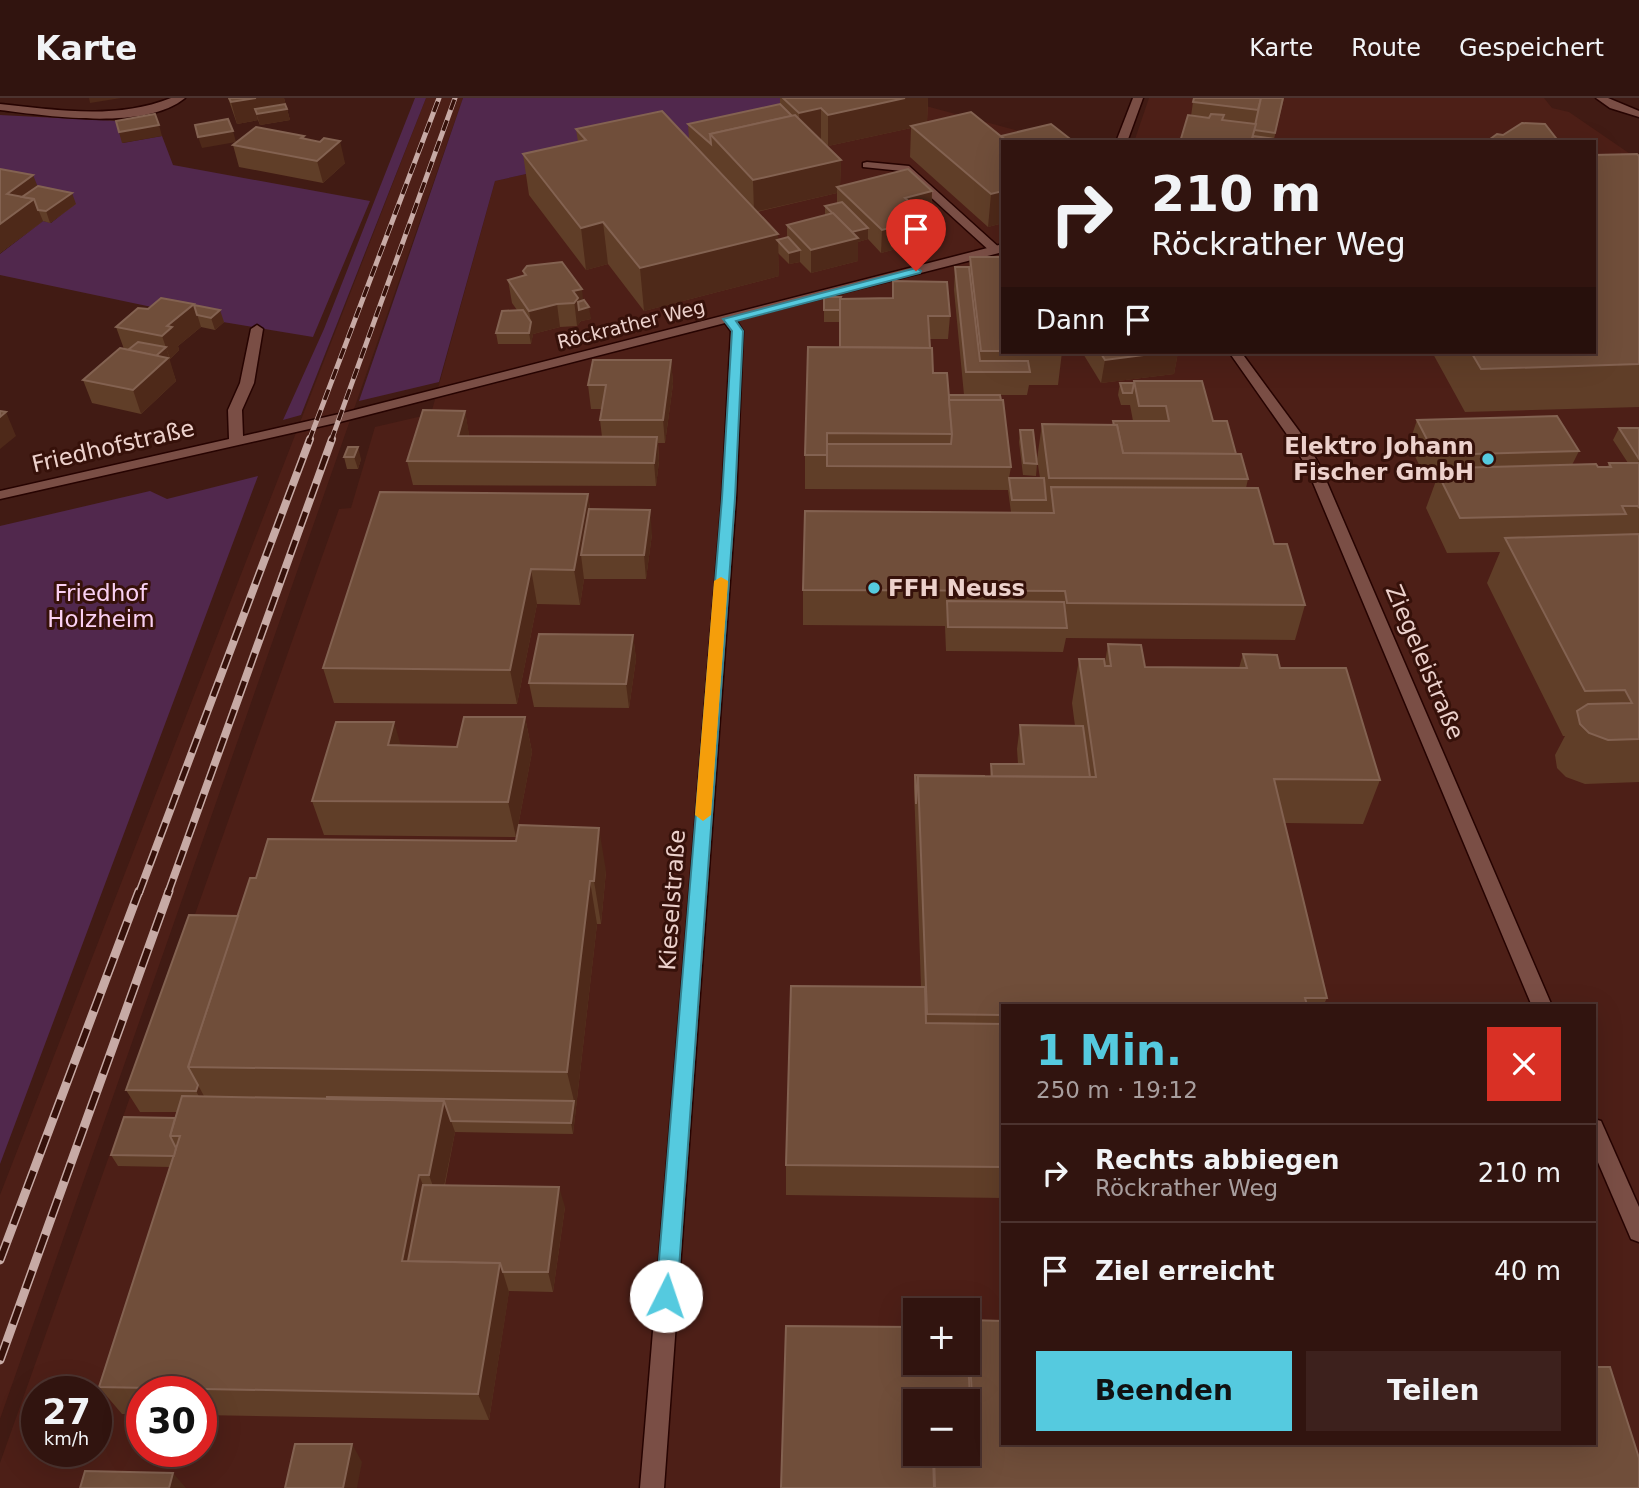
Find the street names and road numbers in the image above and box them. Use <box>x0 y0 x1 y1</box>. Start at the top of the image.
street label: Röckrather Weg <box>555 295 707 353</box>
street label: Friedhofstraße <box>29 415 197 477</box>
street label: Ziegeleistraße <box>1381 581 1469 743</box>
street label: Kieselstraße <box>654 829 690 971</box>

